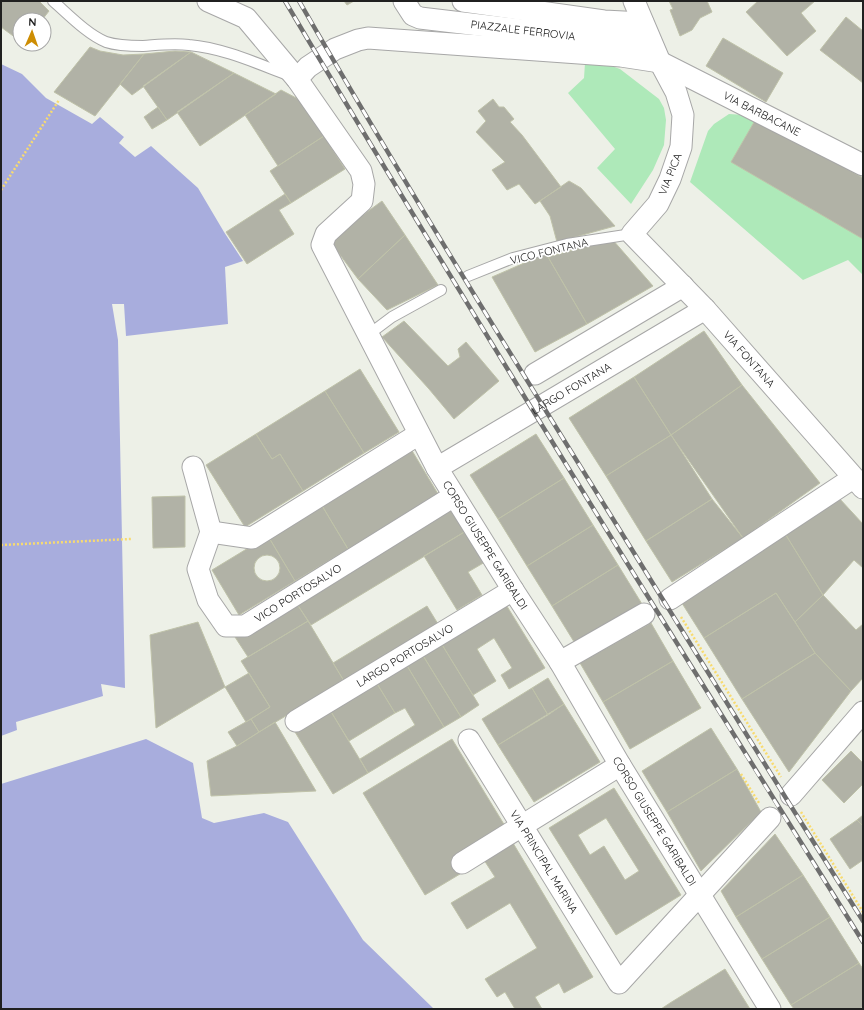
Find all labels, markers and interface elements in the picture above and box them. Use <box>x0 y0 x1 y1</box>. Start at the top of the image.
north arrow <box>12 12 52 52</box>
text: N <box>28 15 37 29</box>
street label: PIAZZALE FERROVIA <box>470 17 576 43</box>
street label: VIA BARBACANE <box>721 88 803 139</box>
street label: VIA PICA <box>655 151 685 197</box>
street label: VICO FONTANA <box>509 235 589 267</box>
street label: VIA FONTANA <box>720 328 778 390</box>
street label: LARGO FONTANA <box>529 359 614 417</box>
street label: CORSO GIUSEPPE GARIBALDI <box>440 478 531 612</box>
street label: VICO PORTOSALVO <box>252 561 344 626</box>
street label: LARGO PORTOSALVO <box>354 621 456 690</box>
street label: CORSO GIUSEPPE GARIBALDI <box>610 754 700 888</box>
street label: VIA PRINCIPAL MARINA <box>507 808 581 916</box>

